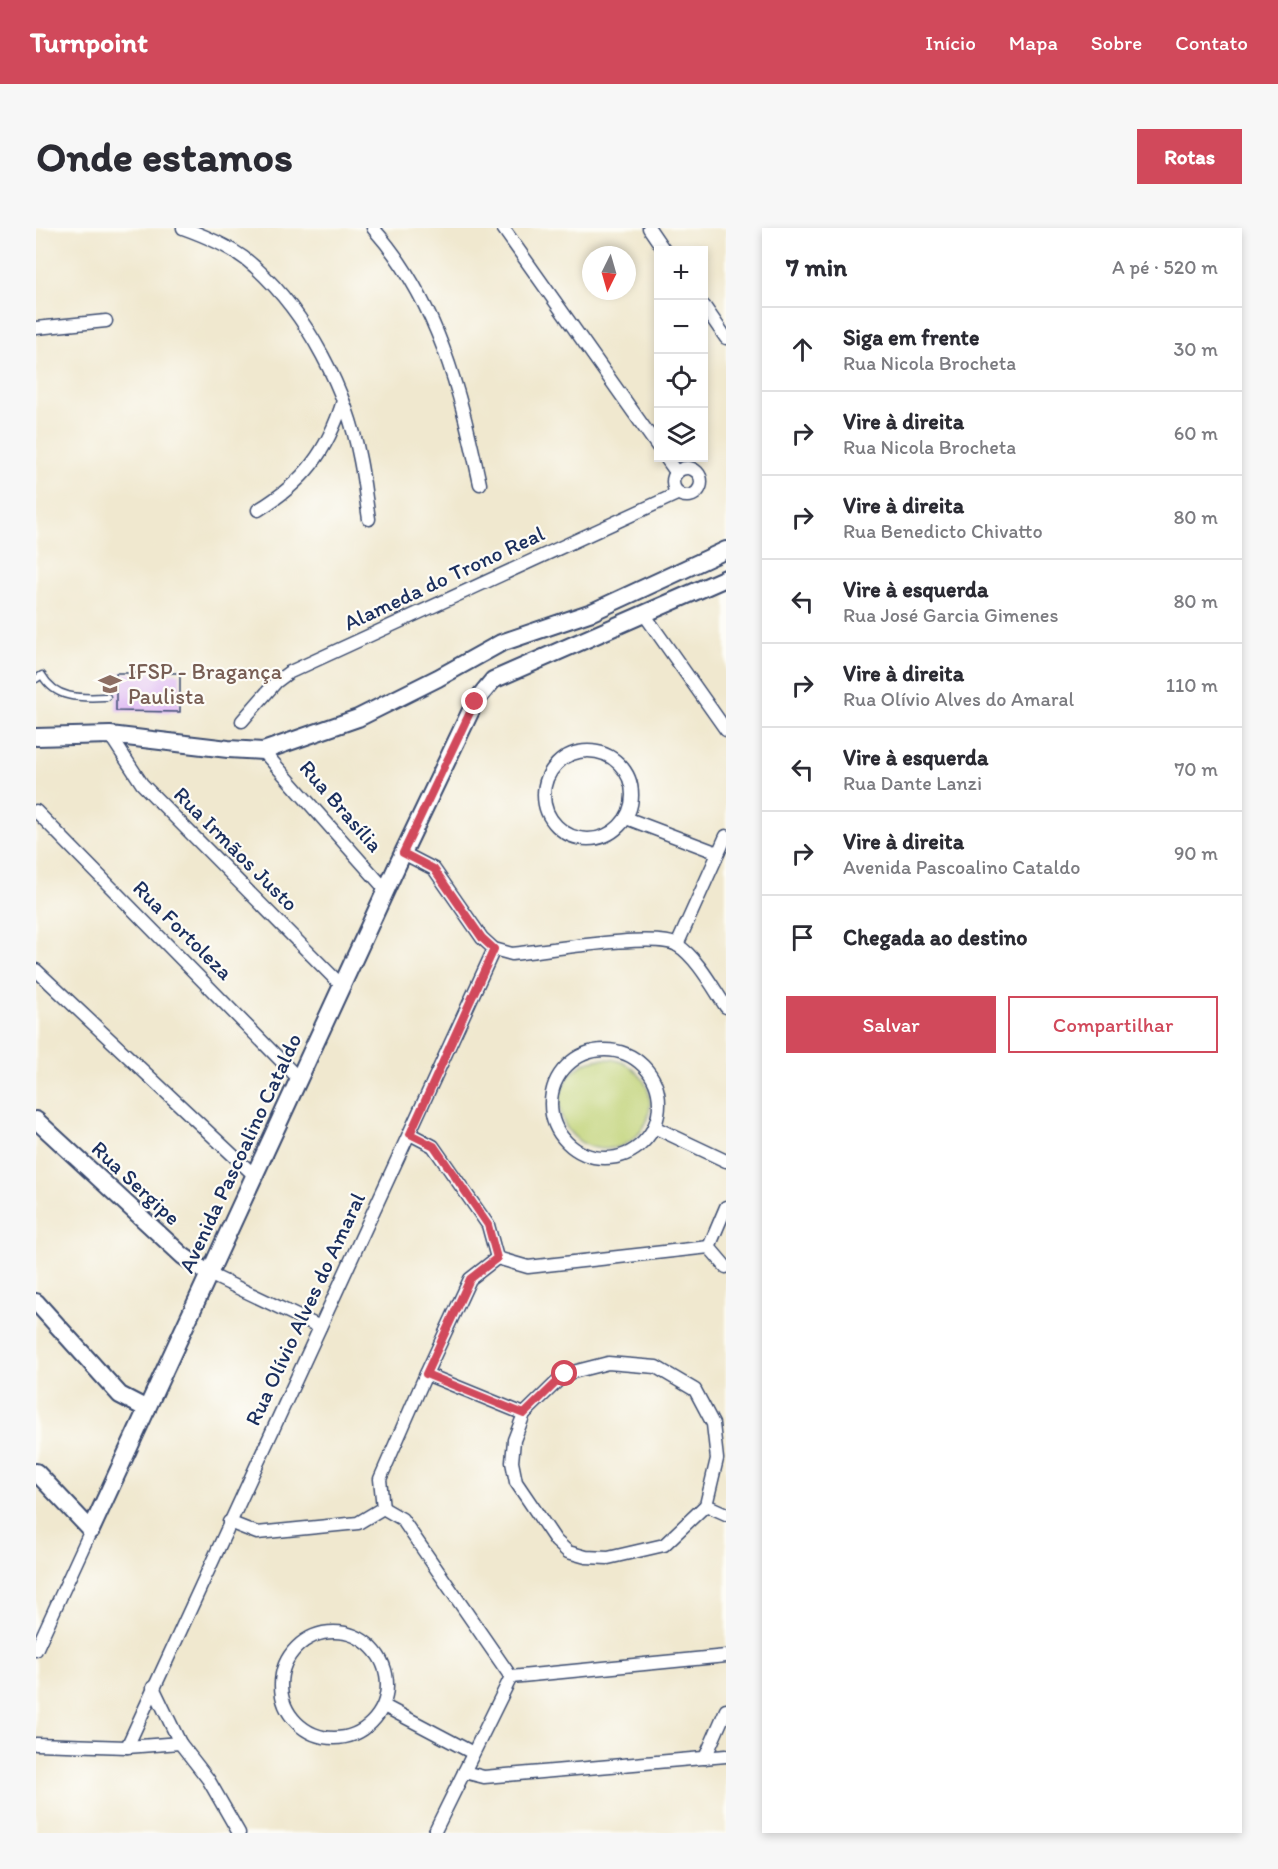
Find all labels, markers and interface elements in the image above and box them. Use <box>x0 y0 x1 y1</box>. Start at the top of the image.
text: Turnpoint <box>30 25 148 59</box>
text: Início <box>925 30 976 55</box>
text: Mapa <box>1009 30 1058 55</box>
text: Sobre <box>1091 30 1142 55</box>
text: Contato <box>1175 30 1248 55</box>
button: Rotas <box>1137 129 1242 184</box>
text: Onde estamos <box>36 131 293 182</box>
north arrow <box>582 246 636 300</box>
map controls <box>654 246 708 462</box>
button: + <box>654 246 708 300</box>
text: 7 min <box>786 251 847 283</box>
text: A pé · 520 m <box>1112 255 1218 279</box>
button: − <box>654 300 708 354</box>
text: Siga em frente <box>843 324 979 351</box>
icon: ahead <box>786 333 819 366</box>
text: 30 m <box>1173 337 1218 361</box>
text: Rua Nicola Brocheta <box>843 351 1016 375</box>
button: locate <box>654 354 708 408</box>
button: layers <box>654 408 708 462</box>
text: Vire à direita <box>843 408 964 435</box>
icon: right <box>786 417 819 450</box>
text: 60 m <box>1174 421 1218 445</box>
text: Rua Nicola Brocheta <box>843 435 1016 459</box>
text: Vire à direita <box>843 492 964 519</box>
icon: right <box>786 501 819 534</box>
text: 80 m <box>1173 505 1218 529</box>
text: Rua Benedicto Chivatto <box>843 519 1043 543</box>
street label: Alameda do Trono Real <box>339 520 549 636</box>
text: Vire à esquerda <box>843 576 988 603</box>
icon: left <box>786 585 819 618</box>
text: 80 m <box>1173 589 1218 613</box>
text: Rua José Garcia Gimenes <box>843 603 1058 627</box>
place label: IFSP - Bragança Paulista <box>128 658 283 710</box>
text: Vire à direita <box>843 660 964 687</box>
icon: right <box>786 669 819 702</box>
school or university icon: IFSP - Bragança Paulista <box>97 671 123 697</box>
text: 110 m <box>1166 673 1218 697</box>
text: Rua Olívio Alves do Amaral <box>843 687 1074 711</box>
route end <box>461 688 487 714</box>
text: Vire à esquerda <box>843 744 988 771</box>
icon: left <box>786 753 819 786</box>
street label: Rua Brasília <box>294 754 388 858</box>
text: 70 m <box>1174 757 1218 781</box>
text: Rua Dante Lanzi <box>843 771 982 795</box>
street label: Rua Irmãos Justo <box>168 781 304 917</box>
text: Vire à direita <box>843 828 964 855</box>
icon: right <box>786 837 819 870</box>
text: 90 m <box>1174 841 1218 865</box>
text: Avenida Pascoalino Cataldo <box>843 855 1080 879</box>
street label: Rua Fortoleza <box>127 874 239 986</box>
icon: arrive <box>786 921 819 954</box>
text: Chegada ao destino <box>843 924 1027 951</box>
button: Salvar <box>786 996 996 1053</box>
button: Compartilhar <box>1008 996 1218 1053</box>
street label: Avenida Pascoalino Cataldo <box>173 1029 307 1277</box>
street label: Rua Sergipe <box>86 1135 186 1231</box>
street label: Rua Olívio Alves do Amaral <box>239 1188 371 1430</box>
route start <box>551 1360 577 1386</box>

